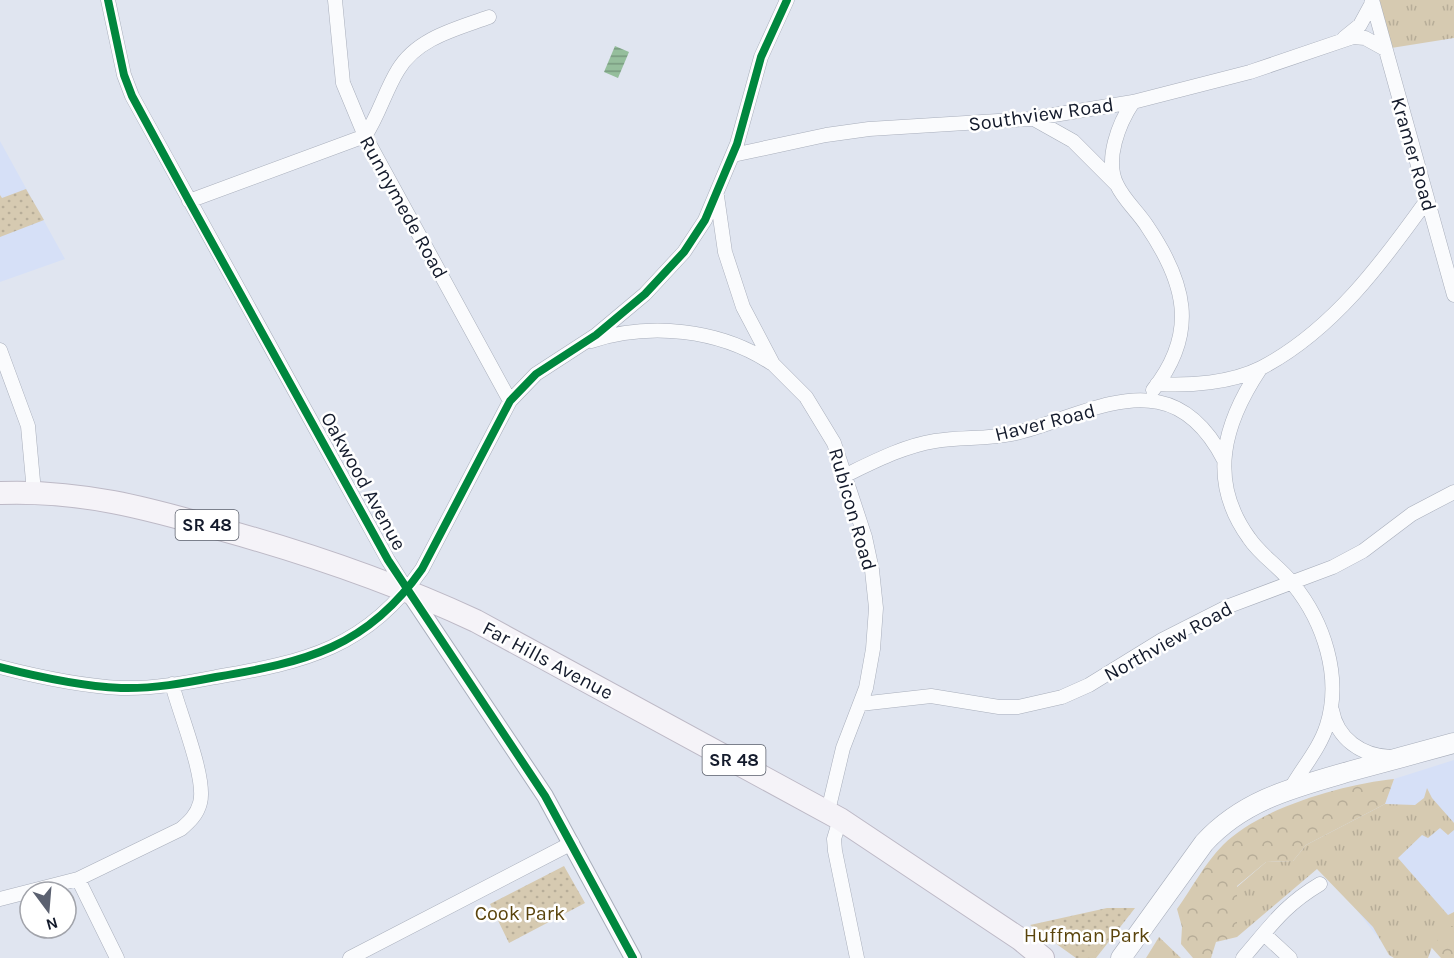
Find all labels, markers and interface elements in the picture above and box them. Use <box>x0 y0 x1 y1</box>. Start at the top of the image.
street label: Southview Road <box>967 93 1115 136</box>
street label: Kramer Road <box>1386 95 1441 214</box>
street label: Runnymede Road <box>355 132 452 283</box>
street label: Haver Road <box>992 399 1098 446</box>
street label: Oakwood Avenue <box>316 408 411 554</box>
street label: Rubicon Road <box>824 445 881 573</box>
road number: SR 48 <box>176 510 238 540</box>
street label: Northview Road <box>1100 597 1236 686</box>
street label: Far Hills Avenue <box>479 616 617 705</box>
road number: SR 48 <box>702 745 766 775</box>
north arrow <box>18 880 78 940</box>
park label: Cook Park <box>475 902 565 925</box>
text: N <box>44 913 60 935</box>
park label: Huffman Park <box>1024 924 1150 947</box>

